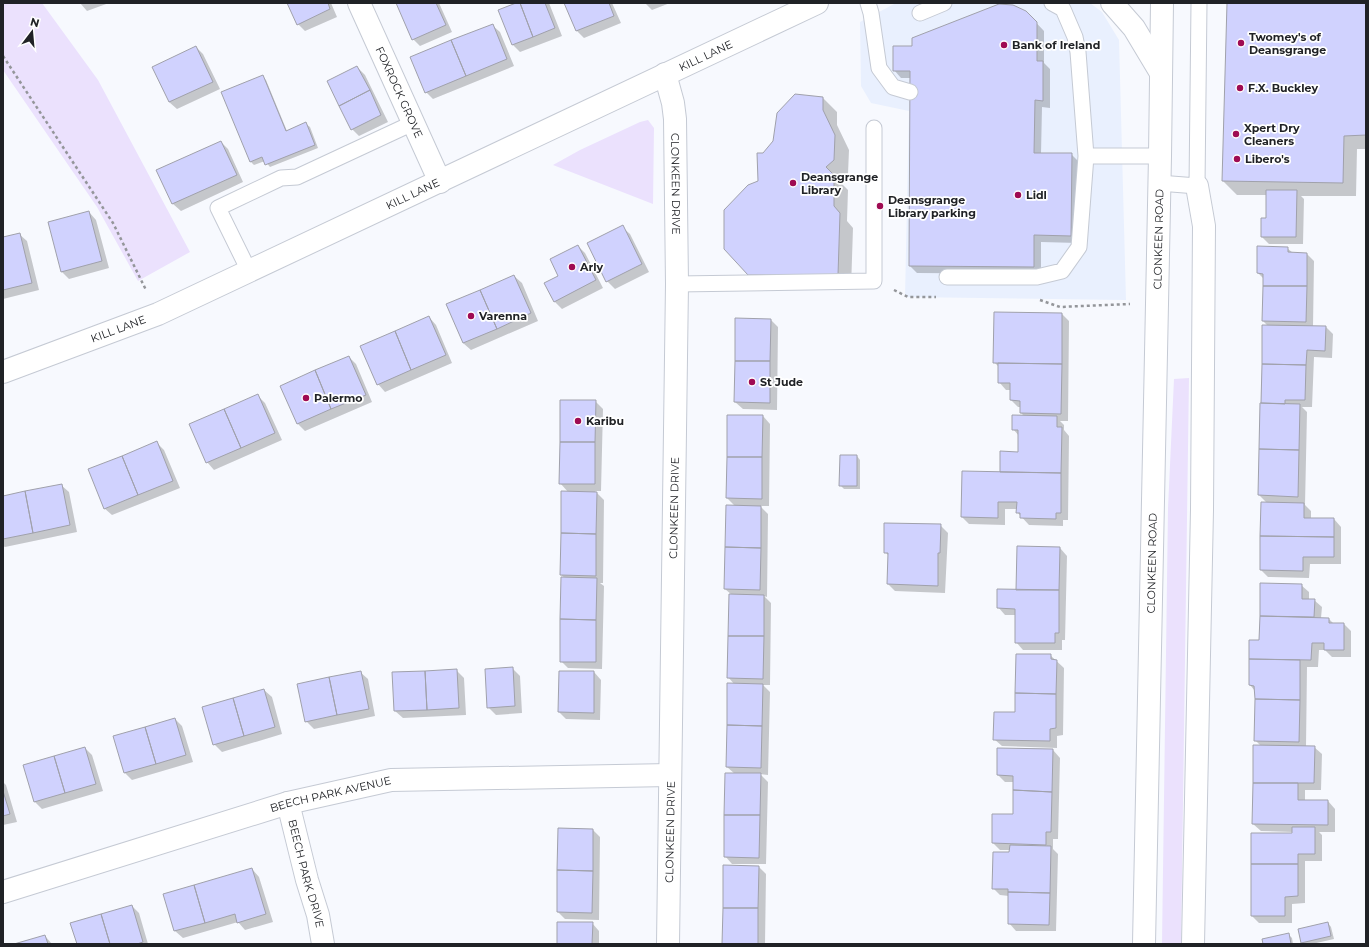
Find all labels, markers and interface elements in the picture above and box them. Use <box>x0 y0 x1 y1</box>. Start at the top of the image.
north arrow <box>12 12 52 52</box>
text: N <box>29 14 41 30</box>
place label: Twomey's of Deansgrange <box>1249 30 1326 57</box>
street label: KILL LANE <box>677 37 735 74</box>
place label: Bank of Ireland <box>1012 38 1100 52</box>
marker: Twomey's of Deansgrange <box>1236 38 1246 48</box>
marker: Bank of Ireland <box>999 40 1009 50</box>
street label: FOXROCK GROVE <box>373 44 426 140</box>
place label: F.X. Buckley <box>1248 81 1319 95</box>
marker: F.X. Buckley <box>1235 83 1245 93</box>
place label: Xpert Dry Cleaners <box>1244 121 1300 148</box>
marker: Xpert Dry Cleaners <box>1231 129 1241 139</box>
street label: CLONKEEN DRIVE <box>668 133 683 235</box>
place label: Libero's <box>1245 152 1290 166</box>
marker: Libero's <box>1232 154 1242 164</box>
place label: Deansgrange Library <box>801 170 878 197</box>
street label: KILL LANE <box>383 175 442 213</box>
marker: Deansgrange Library <box>788 178 798 188</box>
place label: Lidl <box>1026 188 1047 202</box>
street label: CLONKEEN ROAD <box>1150 189 1166 290</box>
marker: Lidl <box>1013 190 1023 200</box>
place label: Deansgrange Library parking <box>888 193 976 220</box>
marker: Deansgrange Library parking <box>875 201 885 211</box>
place label: Arly <box>579 260 603 274</box>
marker: Arly <box>567 262 577 272</box>
place label: Varenna <box>478 309 527 323</box>
marker: Varenna <box>466 311 476 321</box>
street label: KILL LANE <box>89 312 148 346</box>
place label: St Jude <box>760 375 803 389</box>
marker: St Jude <box>747 377 757 387</box>
place label: Palermo <box>314 391 362 405</box>
marker: Palermo <box>301 393 311 403</box>
place label: Karibu <box>586 414 624 428</box>
marker: Karibu <box>573 416 583 426</box>
street label: CLONKEEN DRIVE <box>666 457 682 559</box>
street label: CLONKEEN ROAD <box>1144 513 1160 614</box>
street label: BEECH PARK AVENUE <box>268 773 392 815</box>
street label: CLONKEEN DRIVE <box>662 781 678 883</box>
street label: BEECH PARK DRIVE <box>285 818 327 929</box>

